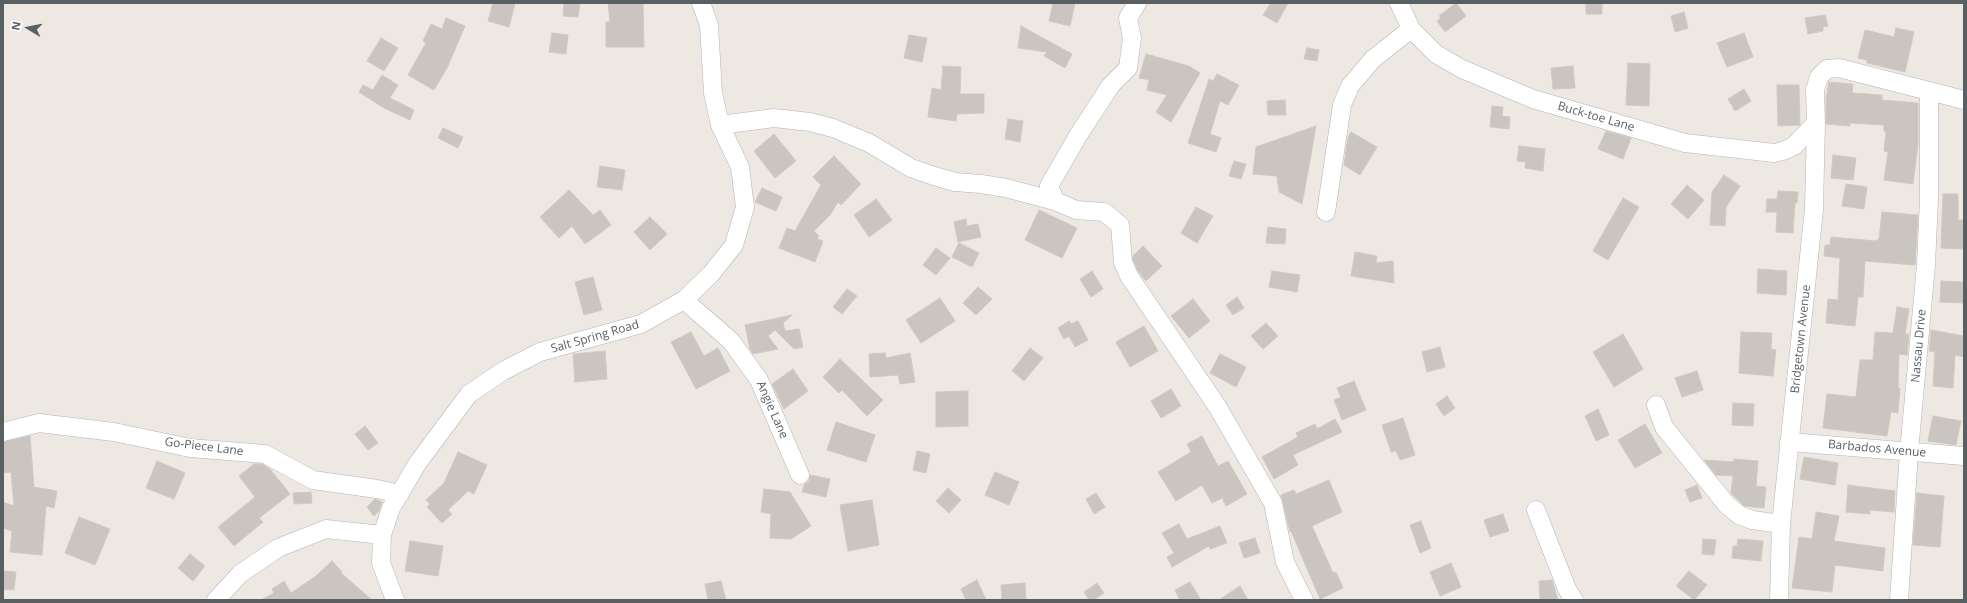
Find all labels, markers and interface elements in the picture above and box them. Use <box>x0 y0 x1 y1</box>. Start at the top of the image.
north arrow <box>8 8 48 48</box>
text: N <box>8 20 24 32</box>
street label: Buck-toe Lane <box>1556 99 1636 135</box>
street label: Bridgetown Avenue <box>1788 284 1814 394</box>
street label: Nassau Drive <box>1909 309 1929 383</box>
street label: Salt Spring Road <box>549 318 641 356</box>
street label: Angie Lane <box>753 379 791 441</box>
street label: Go-Piece Lane <box>164 435 244 459</box>
street label: Barbados Avenue <box>1827 438 1927 460</box>

